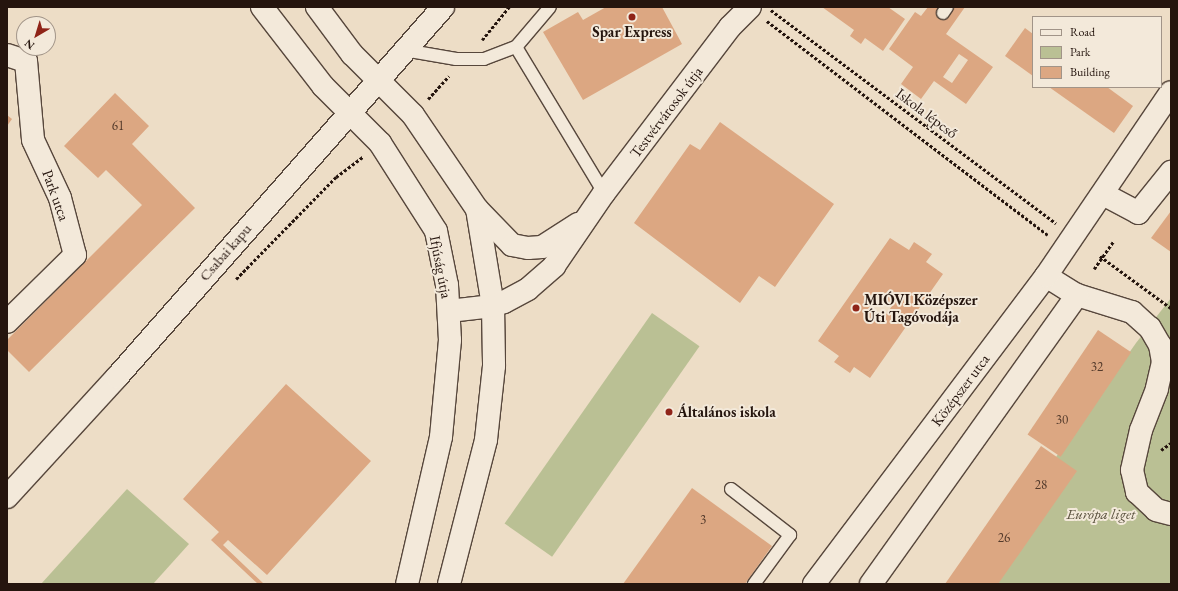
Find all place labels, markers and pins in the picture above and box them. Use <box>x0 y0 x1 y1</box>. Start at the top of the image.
marker: Spar Express <box>627 12 637 22</box>
place label: Spar Express <box>592 23 672 41</box>
place label: MIÓVI Középszer Úti Tagóvodája <box>864 290 978 325</box>
marker: MIÓVI Középszer Úti Tagóvodája <box>851 303 861 313</box>
place label: Általános iskola <box>677 403 776 421</box>
marker: Általános iskola <box>664 407 674 417</box>

